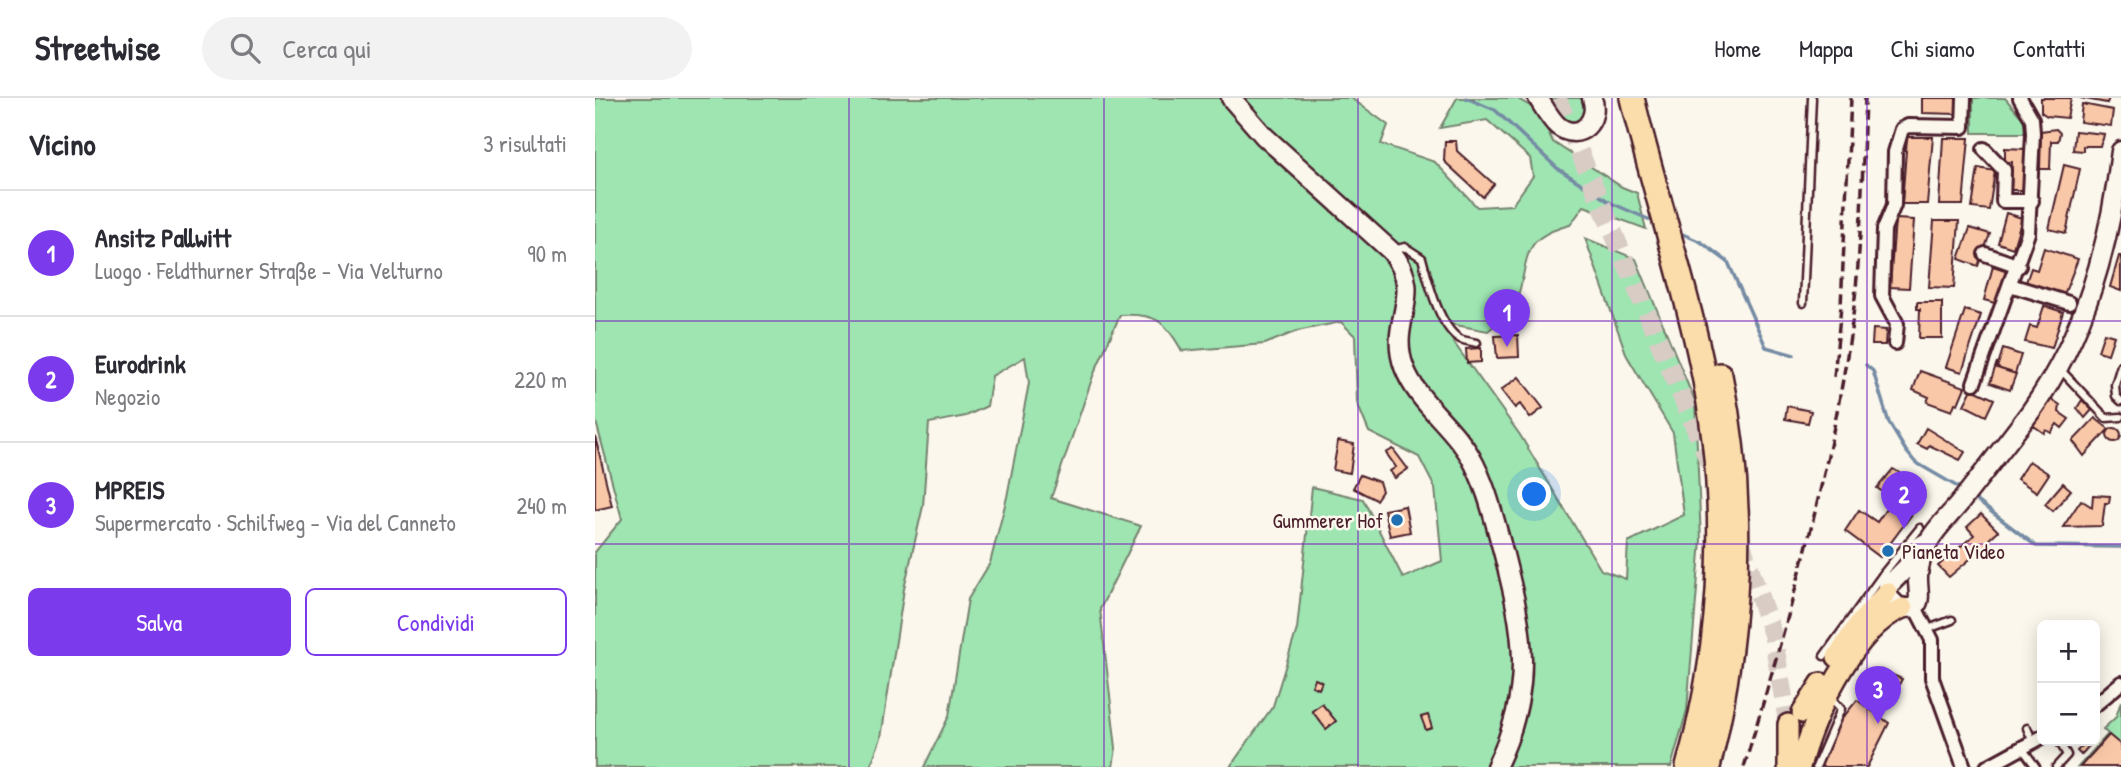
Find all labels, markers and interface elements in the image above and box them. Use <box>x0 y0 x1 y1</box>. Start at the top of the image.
search box <box>202 17 692 80</box>
text: Streetwise <box>35 26 160 70</box>
icon: search <box>226 29 264 67</box>
text: Cerca qui <box>282 31 371 66</box>
text: Home <box>1714 32 1761 64</box>
text: Mappa <box>1799 32 1853 64</box>
text: Chi siamo <box>1891 32 1975 64</box>
text: Contatti <box>2013 32 2086 64</box>
text: Vicino <box>28 124 96 164</box>
text: 3 risultati <box>483 128 567 159</box>
text: Ansitz Pallwitt <box>95 220 231 255</box>
text: 1 <box>47 238 55 269</box>
text: 90 m <box>527 238 567 269</box>
text: Luogo · Feldthurner Straße - Via Velturno <box>95 255 443 286</box>
pin: 1 <box>1484 289 1530 347</box>
text: Eurodrink <box>95 346 186 381</box>
text: 2 <box>46 364 56 395</box>
text: 220 m <box>514 364 567 395</box>
text: Negozio <box>95 381 160 412</box>
pin: 2 <box>1881 471 1927 529</box>
text: MPREIS <box>95 472 164 507</box>
your location <box>1517 477 1551 511</box>
text: 3 <box>46 490 56 521</box>
text: 240 m <box>516 490 567 521</box>
place label: Gummerer Hof <box>1272 506 1383 535</box>
text: Supermercato · Schilfweg - Via del Canneto <box>95 507 456 538</box>
marker: Gummerer Hof <box>1389 512 1405 528</box>
place label: Pianeta Video <box>1902 537 2005 566</box>
marker: Pianeta Video <box>1880 543 1896 559</box>
button: Salva <box>28 588 291 656</box>
button: Condividi <box>305 588 567 656</box>
map controls <box>2037 620 2100 746</box>
button: + <box>2037 620 2100 683</box>
pin: 3 <box>1855 666 1901 724</box>
button: − <box>2037 683 2100 746</box>

